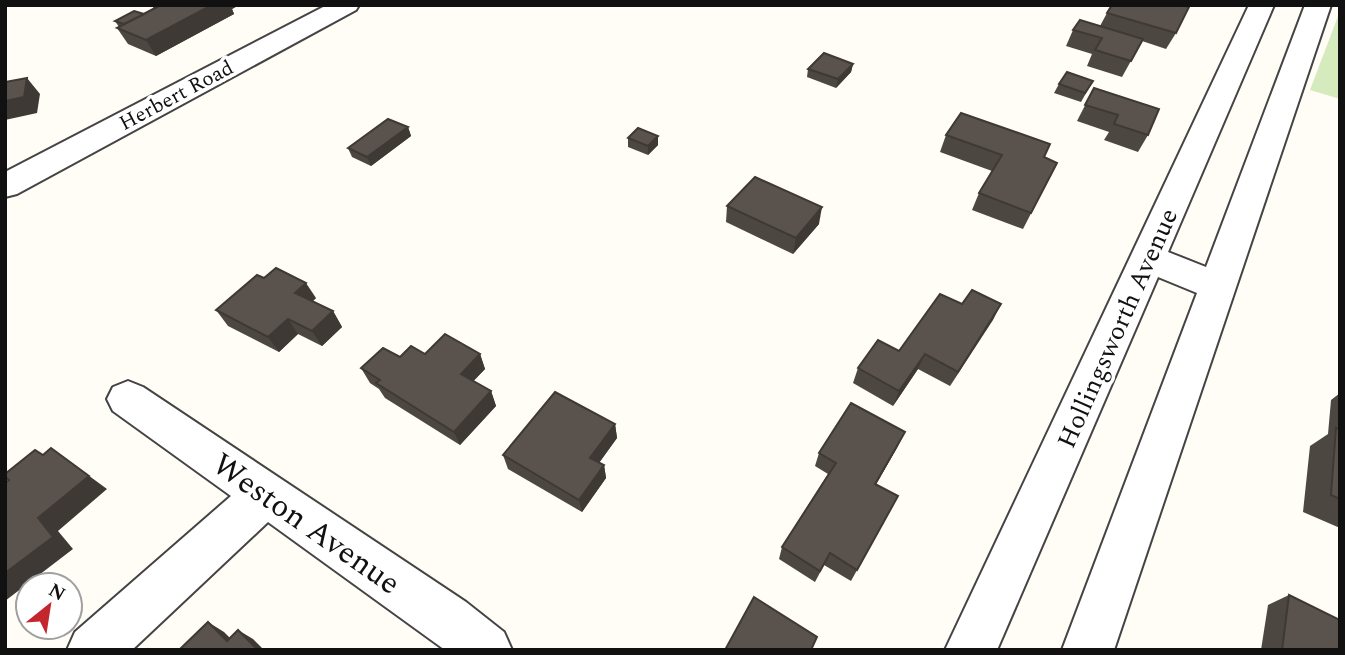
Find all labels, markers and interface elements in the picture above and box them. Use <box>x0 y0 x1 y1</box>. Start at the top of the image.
street label: Herbert Road <box>113 52 240 140</box>
street label: Hollingsworth Avenue <box>1047 202 1189 455</box>
street label: Weston Avenue <box>202 441 411 608</box>
north arrow <box>14 571 84 641</box>
text: N <box>43 576 71 609</box>

